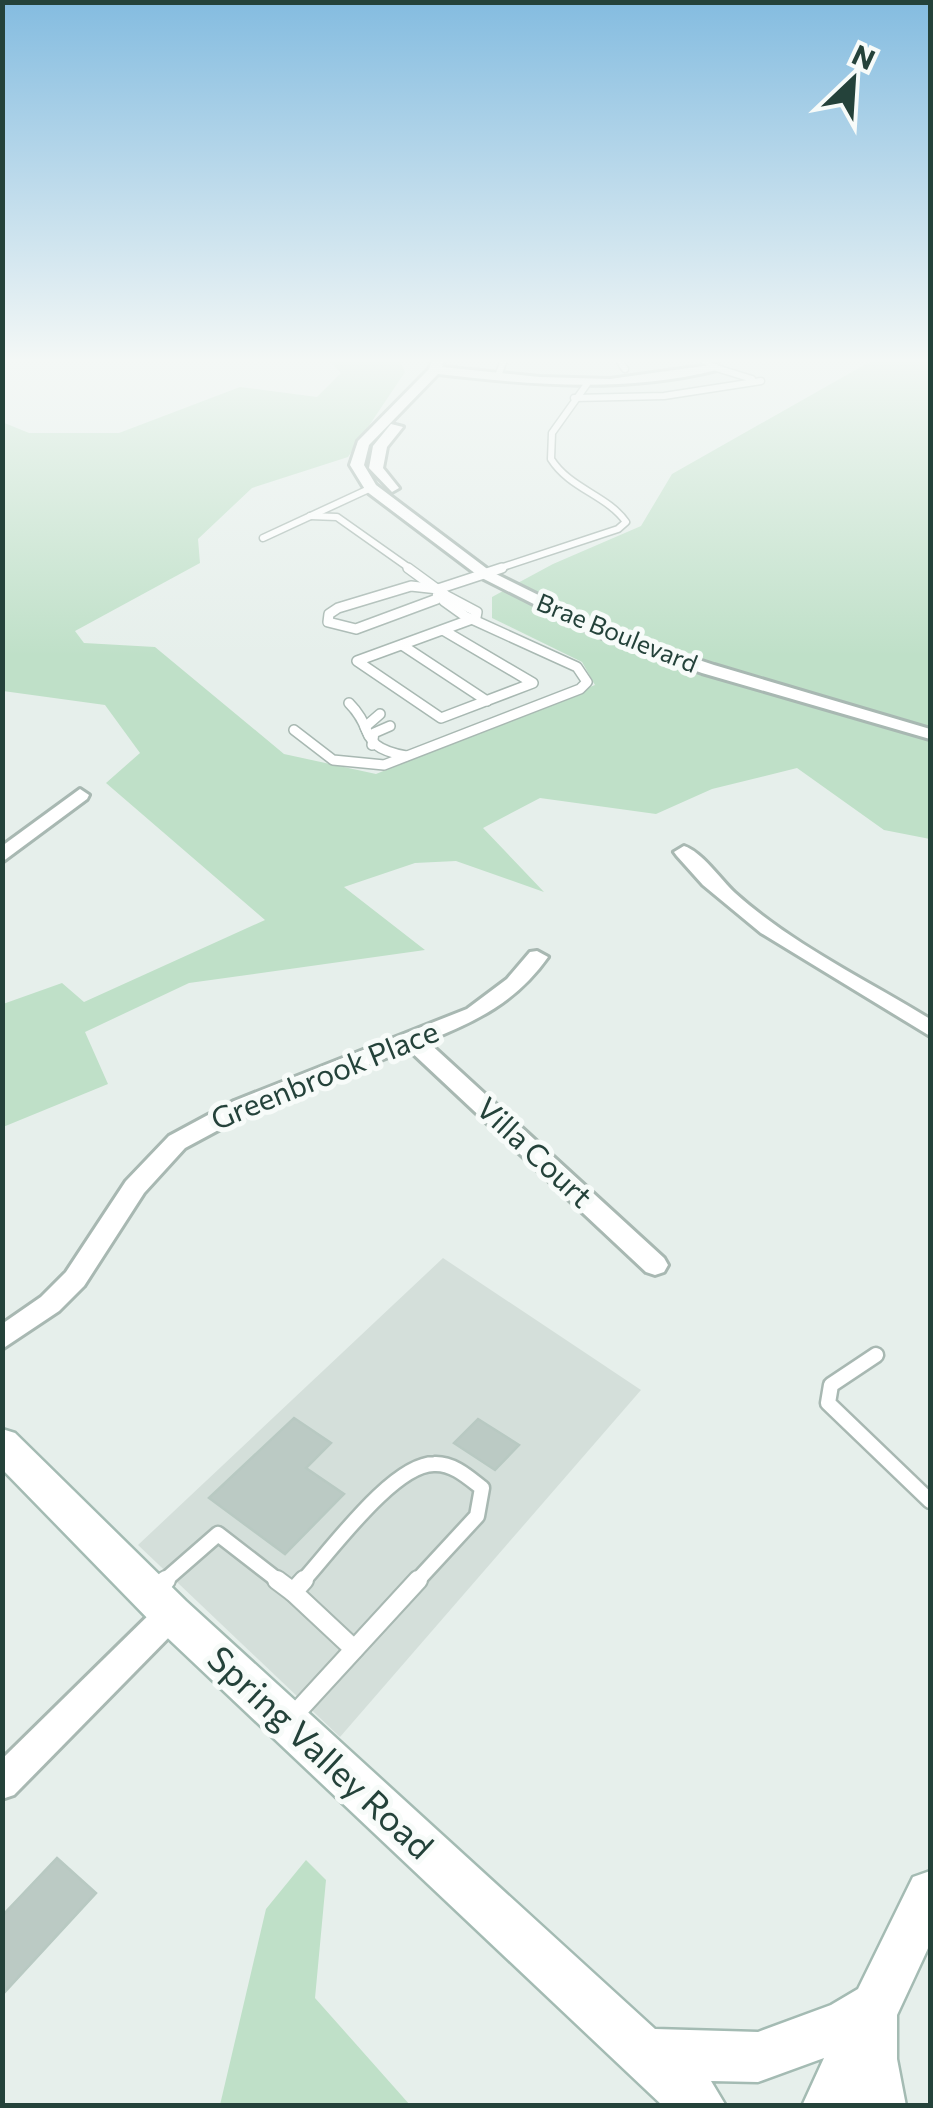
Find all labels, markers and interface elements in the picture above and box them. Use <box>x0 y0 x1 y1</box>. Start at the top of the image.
north arrow <box>803 30 903 130</box>
text: N <box>847 37 881 76</box>
street label: Brae Boulevard <box>533 586 702 678</box>
street label: Greenbrook Place <box>205 1011 443 1136</box>
street label: Villa Court <box>470 1088 601 1214</box>
street label: Spring Valley Road <box>200 1636 443 1867</box>

